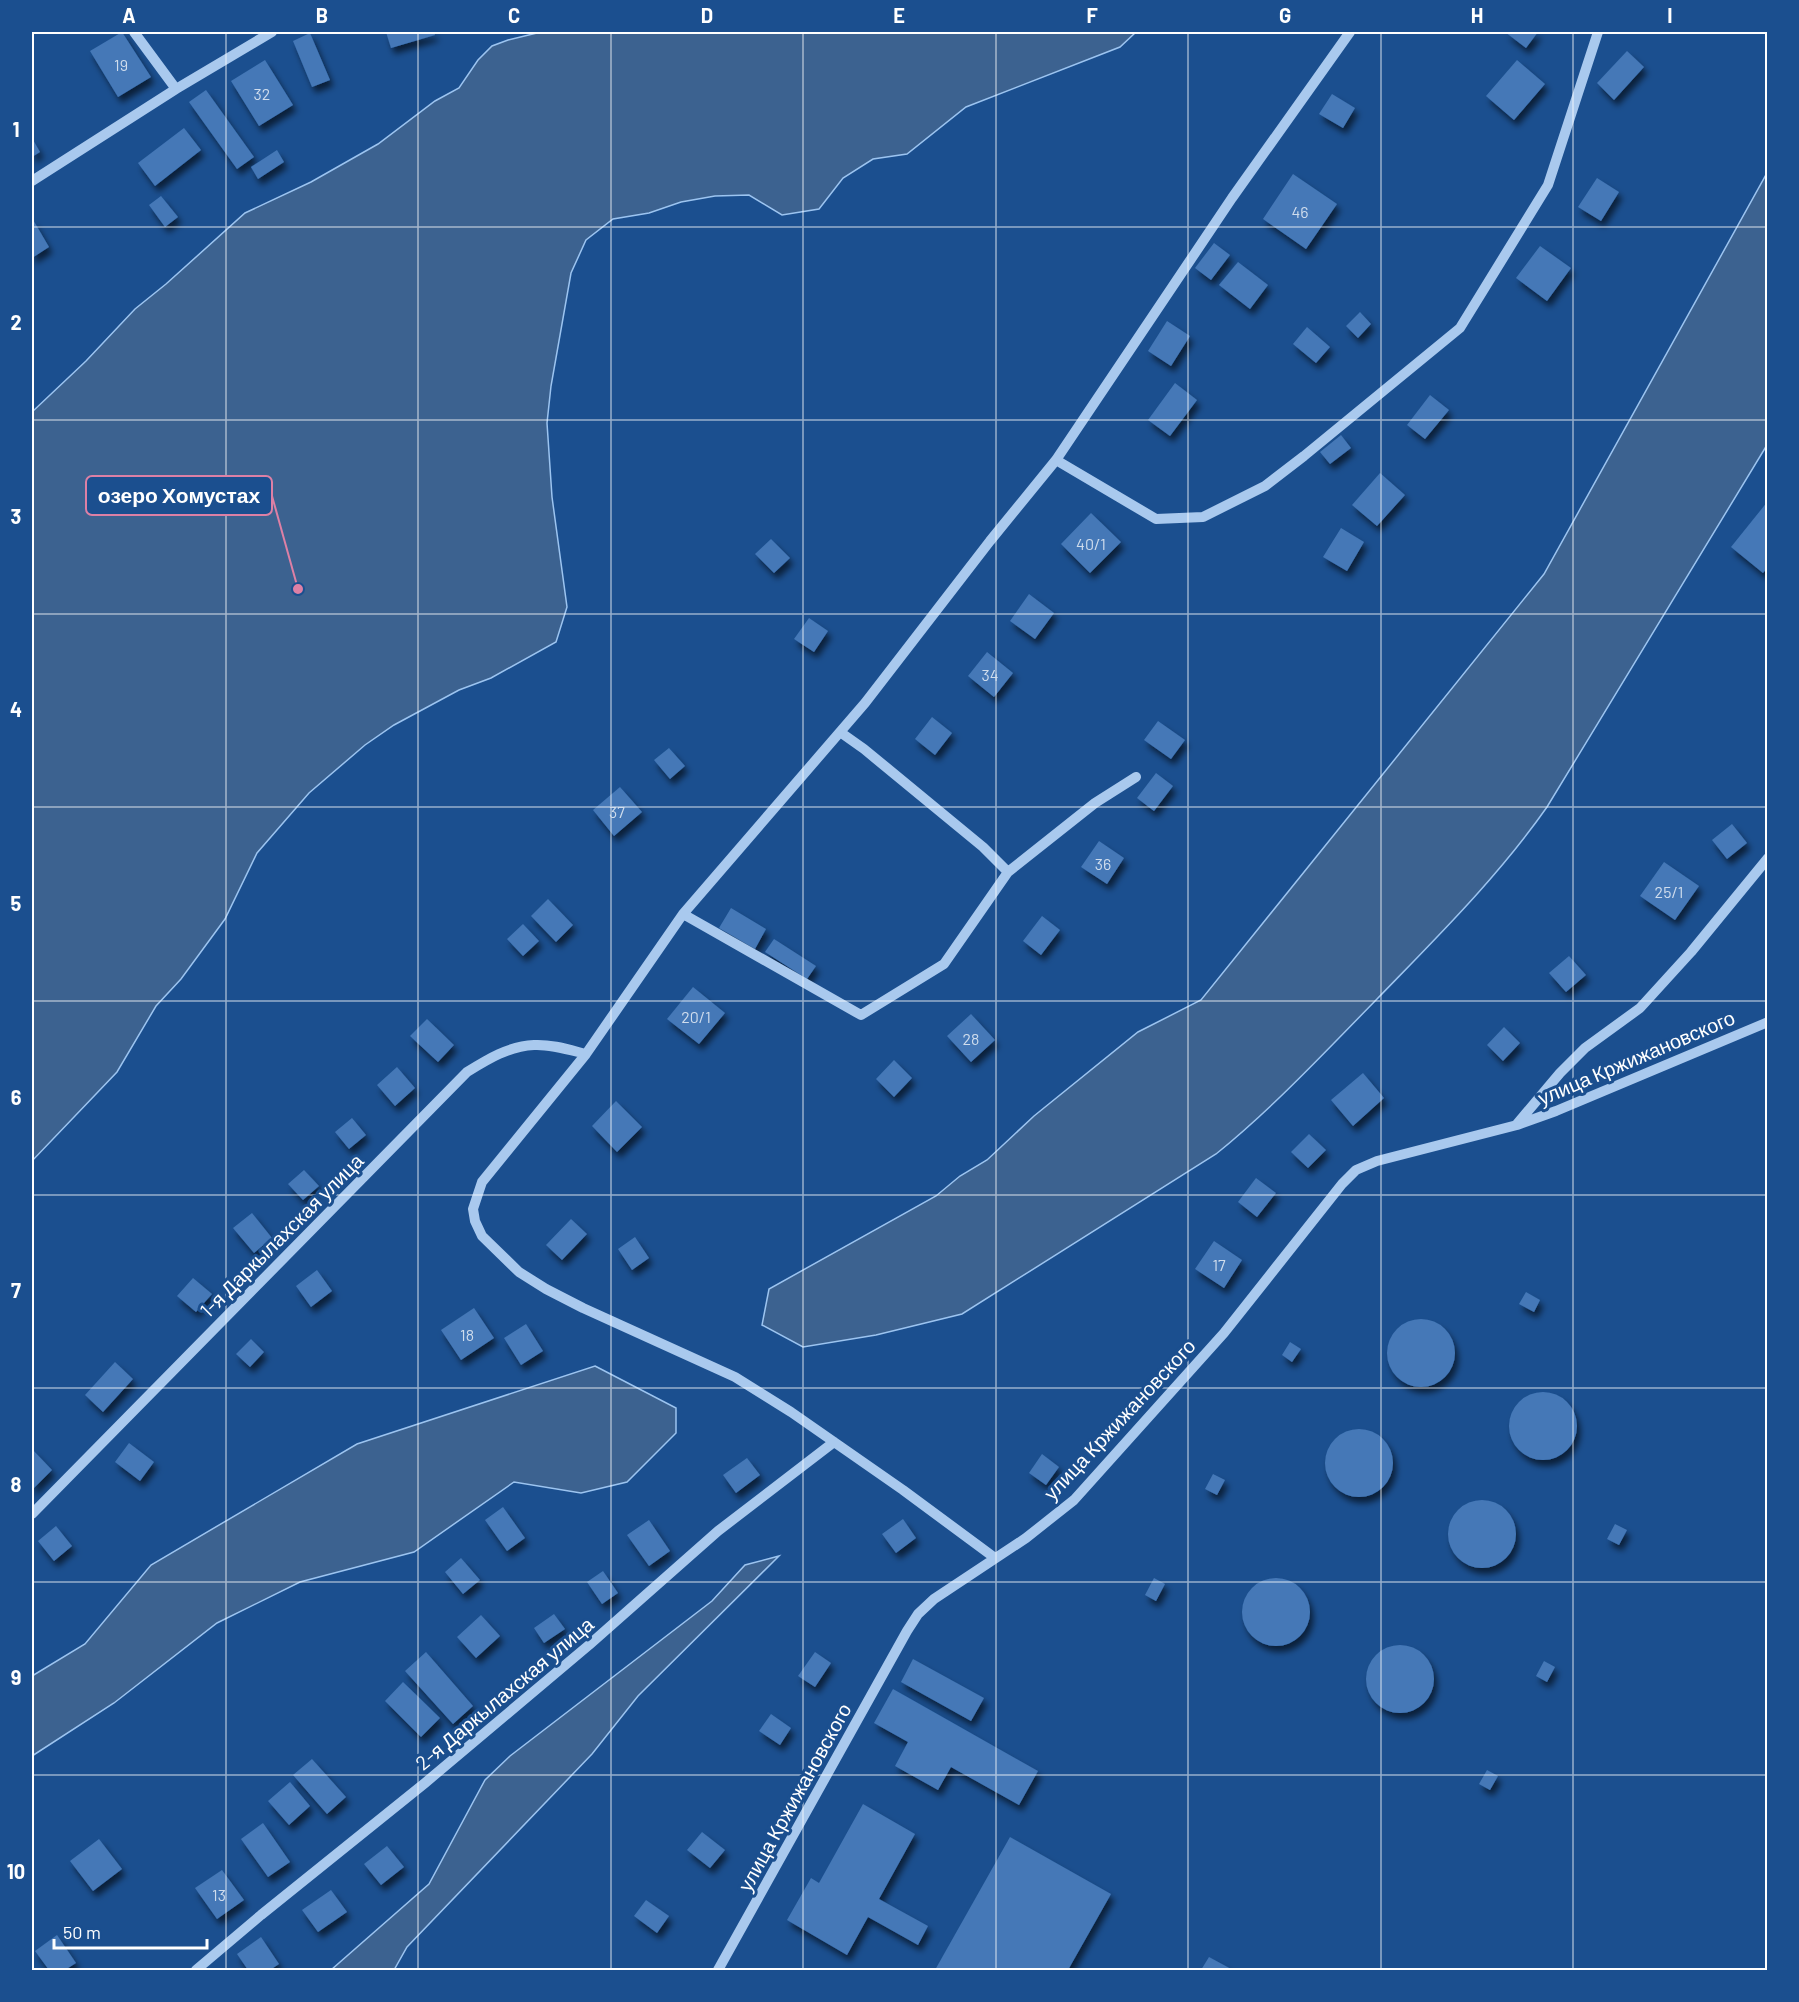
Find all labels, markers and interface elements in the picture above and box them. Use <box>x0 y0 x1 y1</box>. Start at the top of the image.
text: A <box>122 3 136 27</box>
text: B <box>316 3 328 27</box>
text: C <box>508 3 520 27</box>
text: D <box>701 3 713 27</box>
text: E <box>893 3 905 27</box>
text: F <box>1086 3 1098 27</box>
text: G <box>1279 3 1291 27</box>
text: H <box>1471 3 1483 27</box>
text: I <box>1667 3 1673 27</box>
house number: 19 <box>114 55 128 74</box>
house number: 32 <box>254 84 270 103</box>
text: 1 <box>12 117 20 141</box>
house number: 46 <box>1291 202 1309 221</box>
text: 2 <box>10 310 22 334</box>
callout: озеро Хомустах <box>86 476 272 515</box>
text: озеро Хомустах <box>98 482 260 507</box>
text: 3 <box>11 504 21 528</box>
house number: 40/1 <box>1076 534 1106 553</box>
house number: 34 <box>981 665 999 684</box>
text: 4 <box>10 697 22 721</box>
house number: 37 <box>609 802 625 821</box>
house number: 36 <box>1095 854 1111 873</box>
house number: 25/1 <box>1655 882 1683 901</box>
text: 5 <box>11 891 22 915</box>
street label: улица Кржижановского <box>1534 1005 1738 1109</box>
house number: 20/1 <box>681 1007 711 1026</box>
house number: 28 <box>963 1029 979 1048</box>
text: 6 <box>11 1085 22 1109</box>
street label: 1-я Даркылахская улица <box>194 1148 368 1322</box>
house number: 17 <box>1212 1255 1226 1274</box>
text: 7 <box>11 1278 21 1302</box>
house number: 18 <box>460 1325 474 1344</box>
street label: улица Кржижановского <box>1038 1333 1200 1505</box>
text: 8 <box>11 1472 22 1496</box>
street label: 2-я Даркылахская улица <box>410 1611 599 1775</box>
text: 9 <box>11 1665 21 1689</box>
street label: улица Кржижановского <box>732 1699 856 1895</box>
text: 10 <box>7 1859 25 1883</box>
house number: 13 <box>212 1885 226 1904</box>
scale bar <box>54 1912 207 1950</box>
text: 50 m <box>63 1921 101 1943</box>

